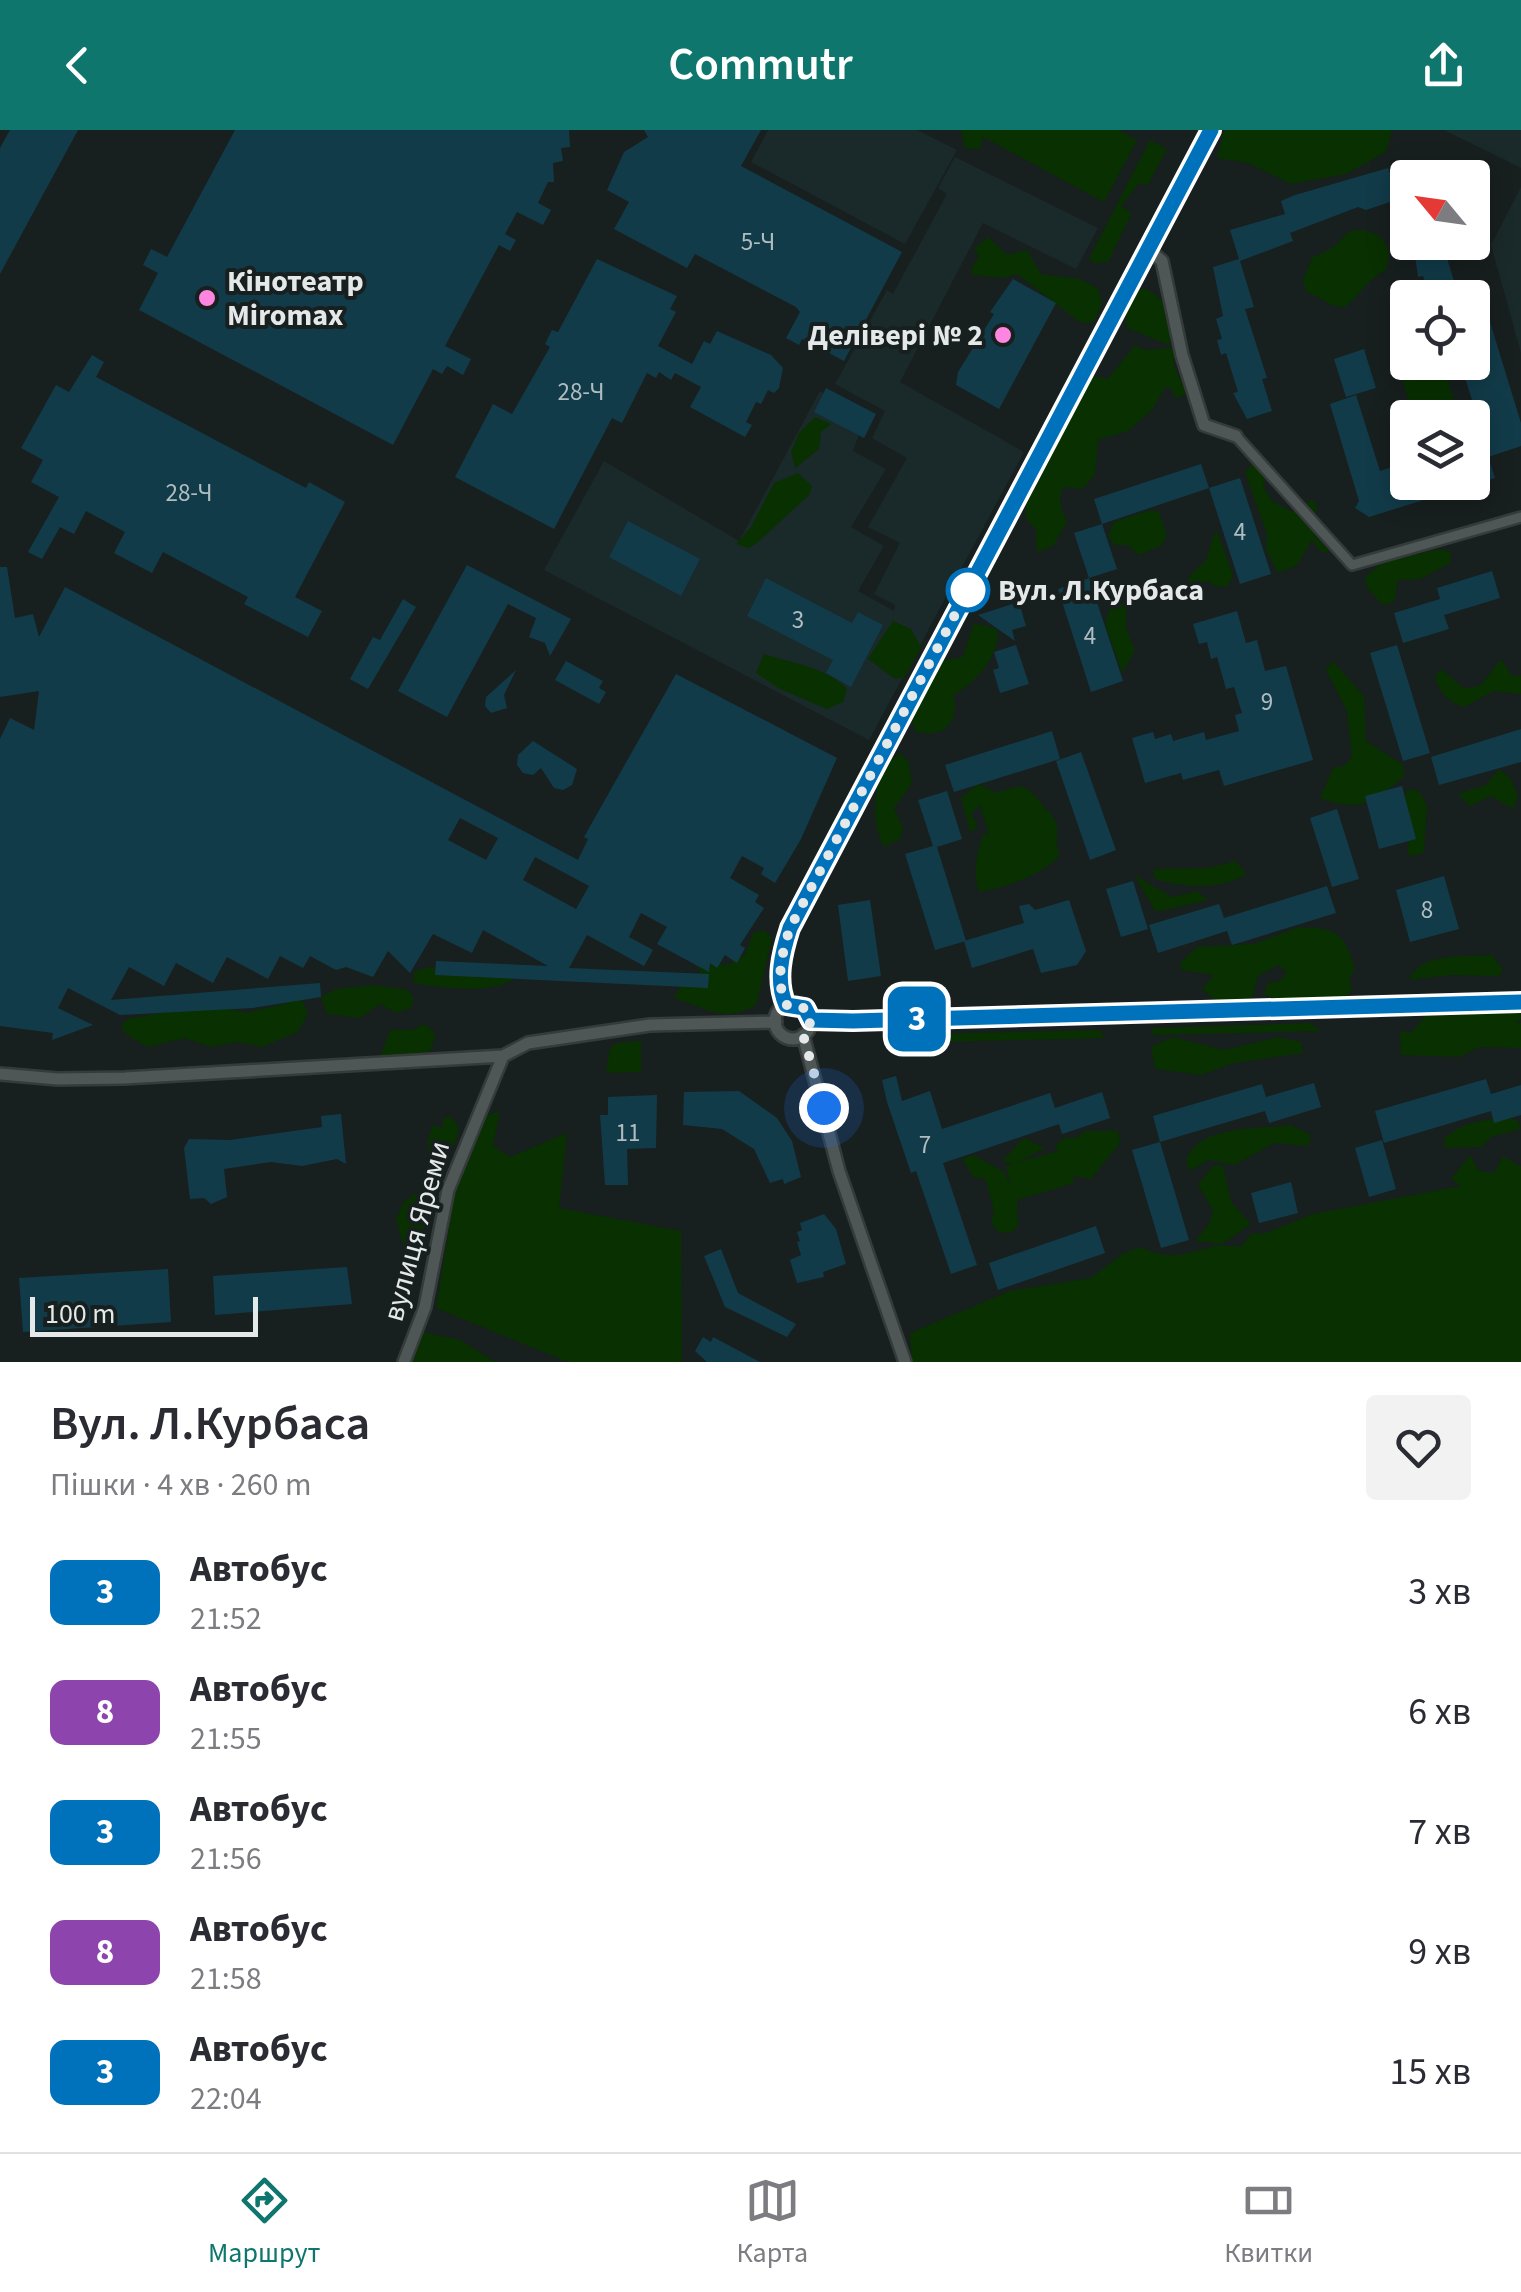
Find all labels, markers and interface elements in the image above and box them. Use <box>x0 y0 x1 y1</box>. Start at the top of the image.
text: Commutr <box>668 33 853 97</box>
icon: back <box>50 38 105 93</box>
icon: share <box>1416 38 1471 93</box>
north arrow <box>1390 160 1490 260</box>
map controls <box>1390 160 1490 500</box>
house number: 5-Ч <box>741 224 775 260</box>
place label: Кінотеатр Miromax <box>227 260 364 337</box>
button: locate <box>1390 280 1490 380</box>
marker: Кінотеатр Miromax <box>196 287 218 309</box>
place label: Делівері № 2 <box>808 314 983 357</box>
marker: Делівері № 2 <box>992 324 1014 346</box>
house number: 28-Ч <box>557 374 605 410</box>
button: layers <box>1390 400 1490 500</box>
house number: 28-Ч <box>165 475 213 511</box>
house number: 4 <box>1234 514 1246 550</box>
marker: Вул. Л.Курбаса <box>947 569 989 611</box>
place label: Вул. Л.Курбаса <box>998 569 1204 612</box>
house number: 3 <box>792 602 804 638</box>
house number: 4 <box>1084 618 1096 654</box>
house number: 9 <box>1261 684 1273 720</box>
house number: 8 <box>1421 892 1433 928</box>
line badge: 3 <box>884 986 950 1052</box>
text: 3 <box>908 994 926 1044</box>
your location <box>799 1083 849 1133</box>
house number: 11 <box>616 1115 640 1151</box>
house number: 7 <box>919 1127 931 1163</box>
street label: вулиця Яреми <box>372 1136 461 1326</box>
scale bar <box>30 1292 258 1336</box>
text: 100 m <box>45 1294 116 1334</box>
text: Вул. Л.Курбаса <box>50 1390 370 1458</box>
button: heart <box>1366 1395 1471 1500</box>
text: Пішки · 4 хв · 260 m <box>50 1462 311 1508</box>
text: Автобус <box>190 1542 328 1596</box>
text: 3 хв <box>1408 1565 1471 1619</box>
text: 3 <box>96 1567 114 1617</box>
text: 21:52 <box>190 1596 262 1642</box>
text: Автобус <box>190 1662 328 1716</box>
text: 6 хв <box>1408 1685 1471 1739</box>
text: 8 <box>96 1687 114 1737</box>
text: 21:55 <box>190 1716 262 1762</box>
text: Автобус <box>190 1782 328 1836</box>
text: 7 хв <box>1408 1805 1471 1859</box>
text: 3 <box>96 1807 114 1857</box>
text: 21:56 <box>190 1836 262 1882</box>
text: Автобус <box>190 1902 328 1956</box>
text: 9 хв <box>1408 1925 1471 1979</box>
text: 8 <box>96 1927 114 1977</box>
text: 21:58 <box>190 1956 262 2002</box>
text: Автобус <box>190 2022 328 2076</box>
text: 15 хв <box>1389 2045 1471 2099</box>
text: 3 <box>96 2047 114 2097</box>
text: 22:04 <box>190 2076 262 2122</box>
tab: Маршрут <box>208 2173 320 2273</box>
tab: Карта <box>736 2173 808 2273</box>
tab: Квитки <box>1224 2173 1313 2273</box>

